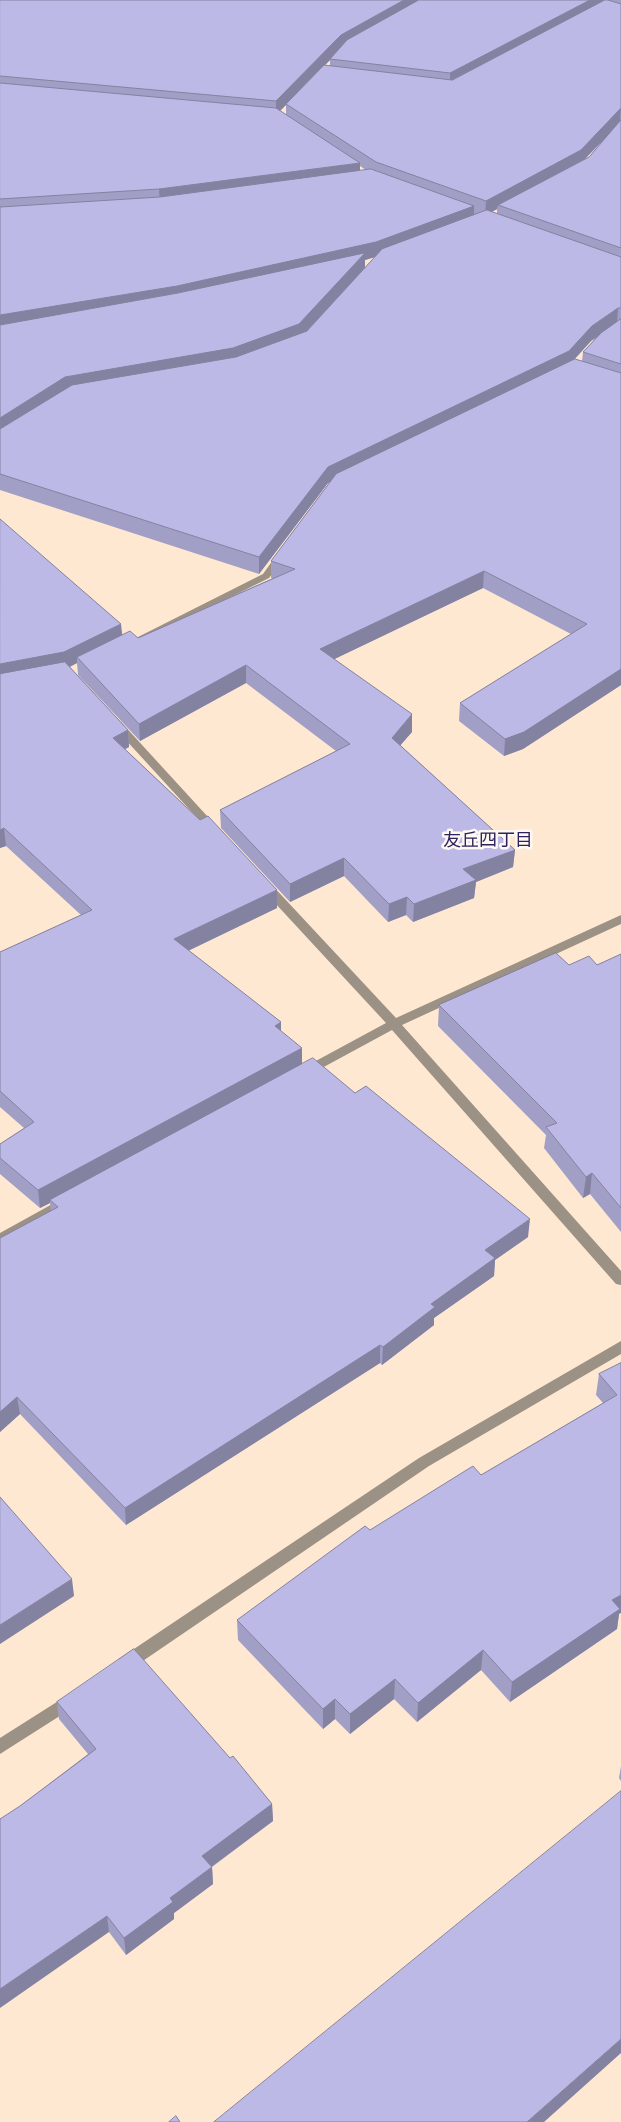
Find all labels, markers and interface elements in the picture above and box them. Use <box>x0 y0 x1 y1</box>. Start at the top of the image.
district label: 友丘四丁目 <box>443 831 533 853</box>

